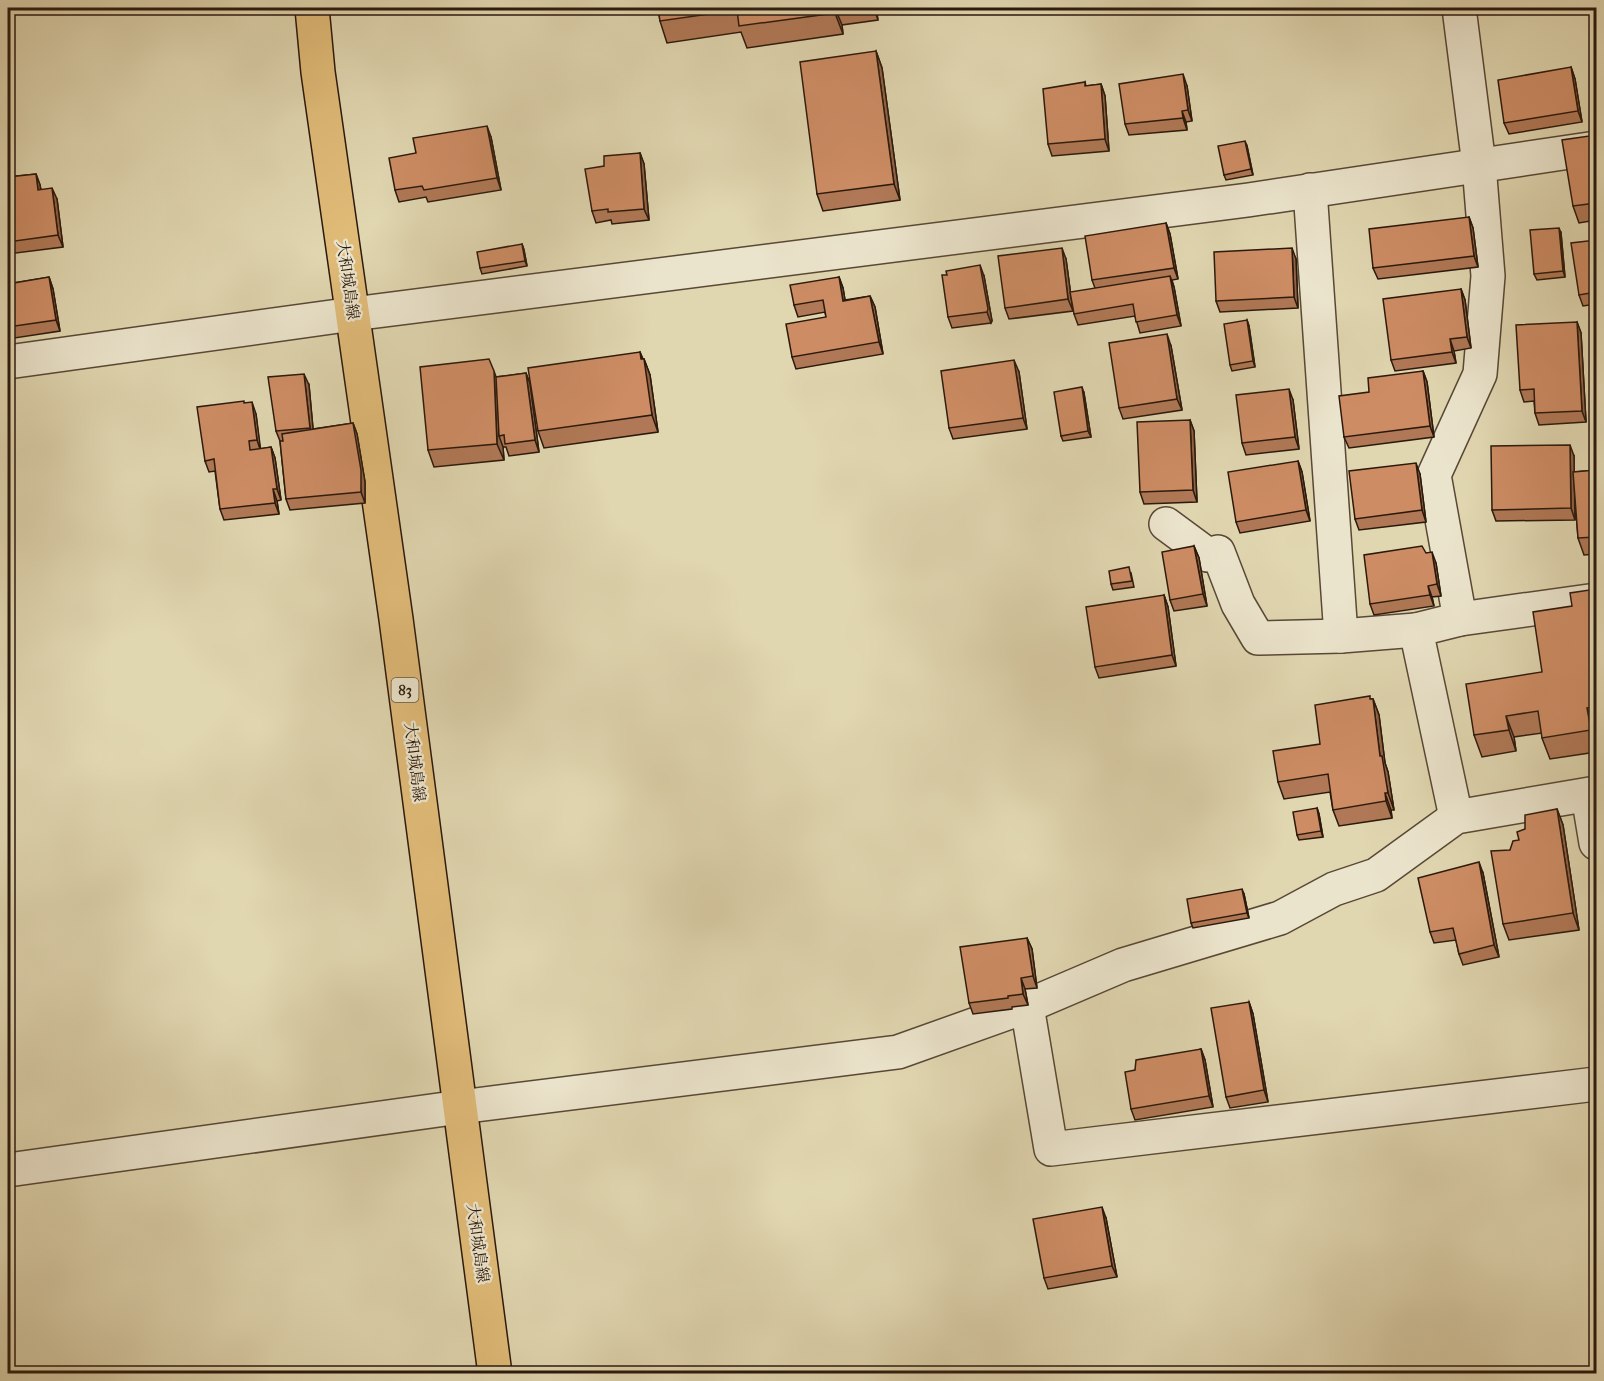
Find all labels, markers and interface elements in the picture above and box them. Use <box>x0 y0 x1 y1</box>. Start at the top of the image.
street label: 大和城島線 <box>333 239 363 321</box>
road number: 83 <box>392 678 418 702</box>
street label: 大和城島線 <box>401 721 429 803</box>
street label: 大和城島線 <box>463 1202 493 1284</box>

